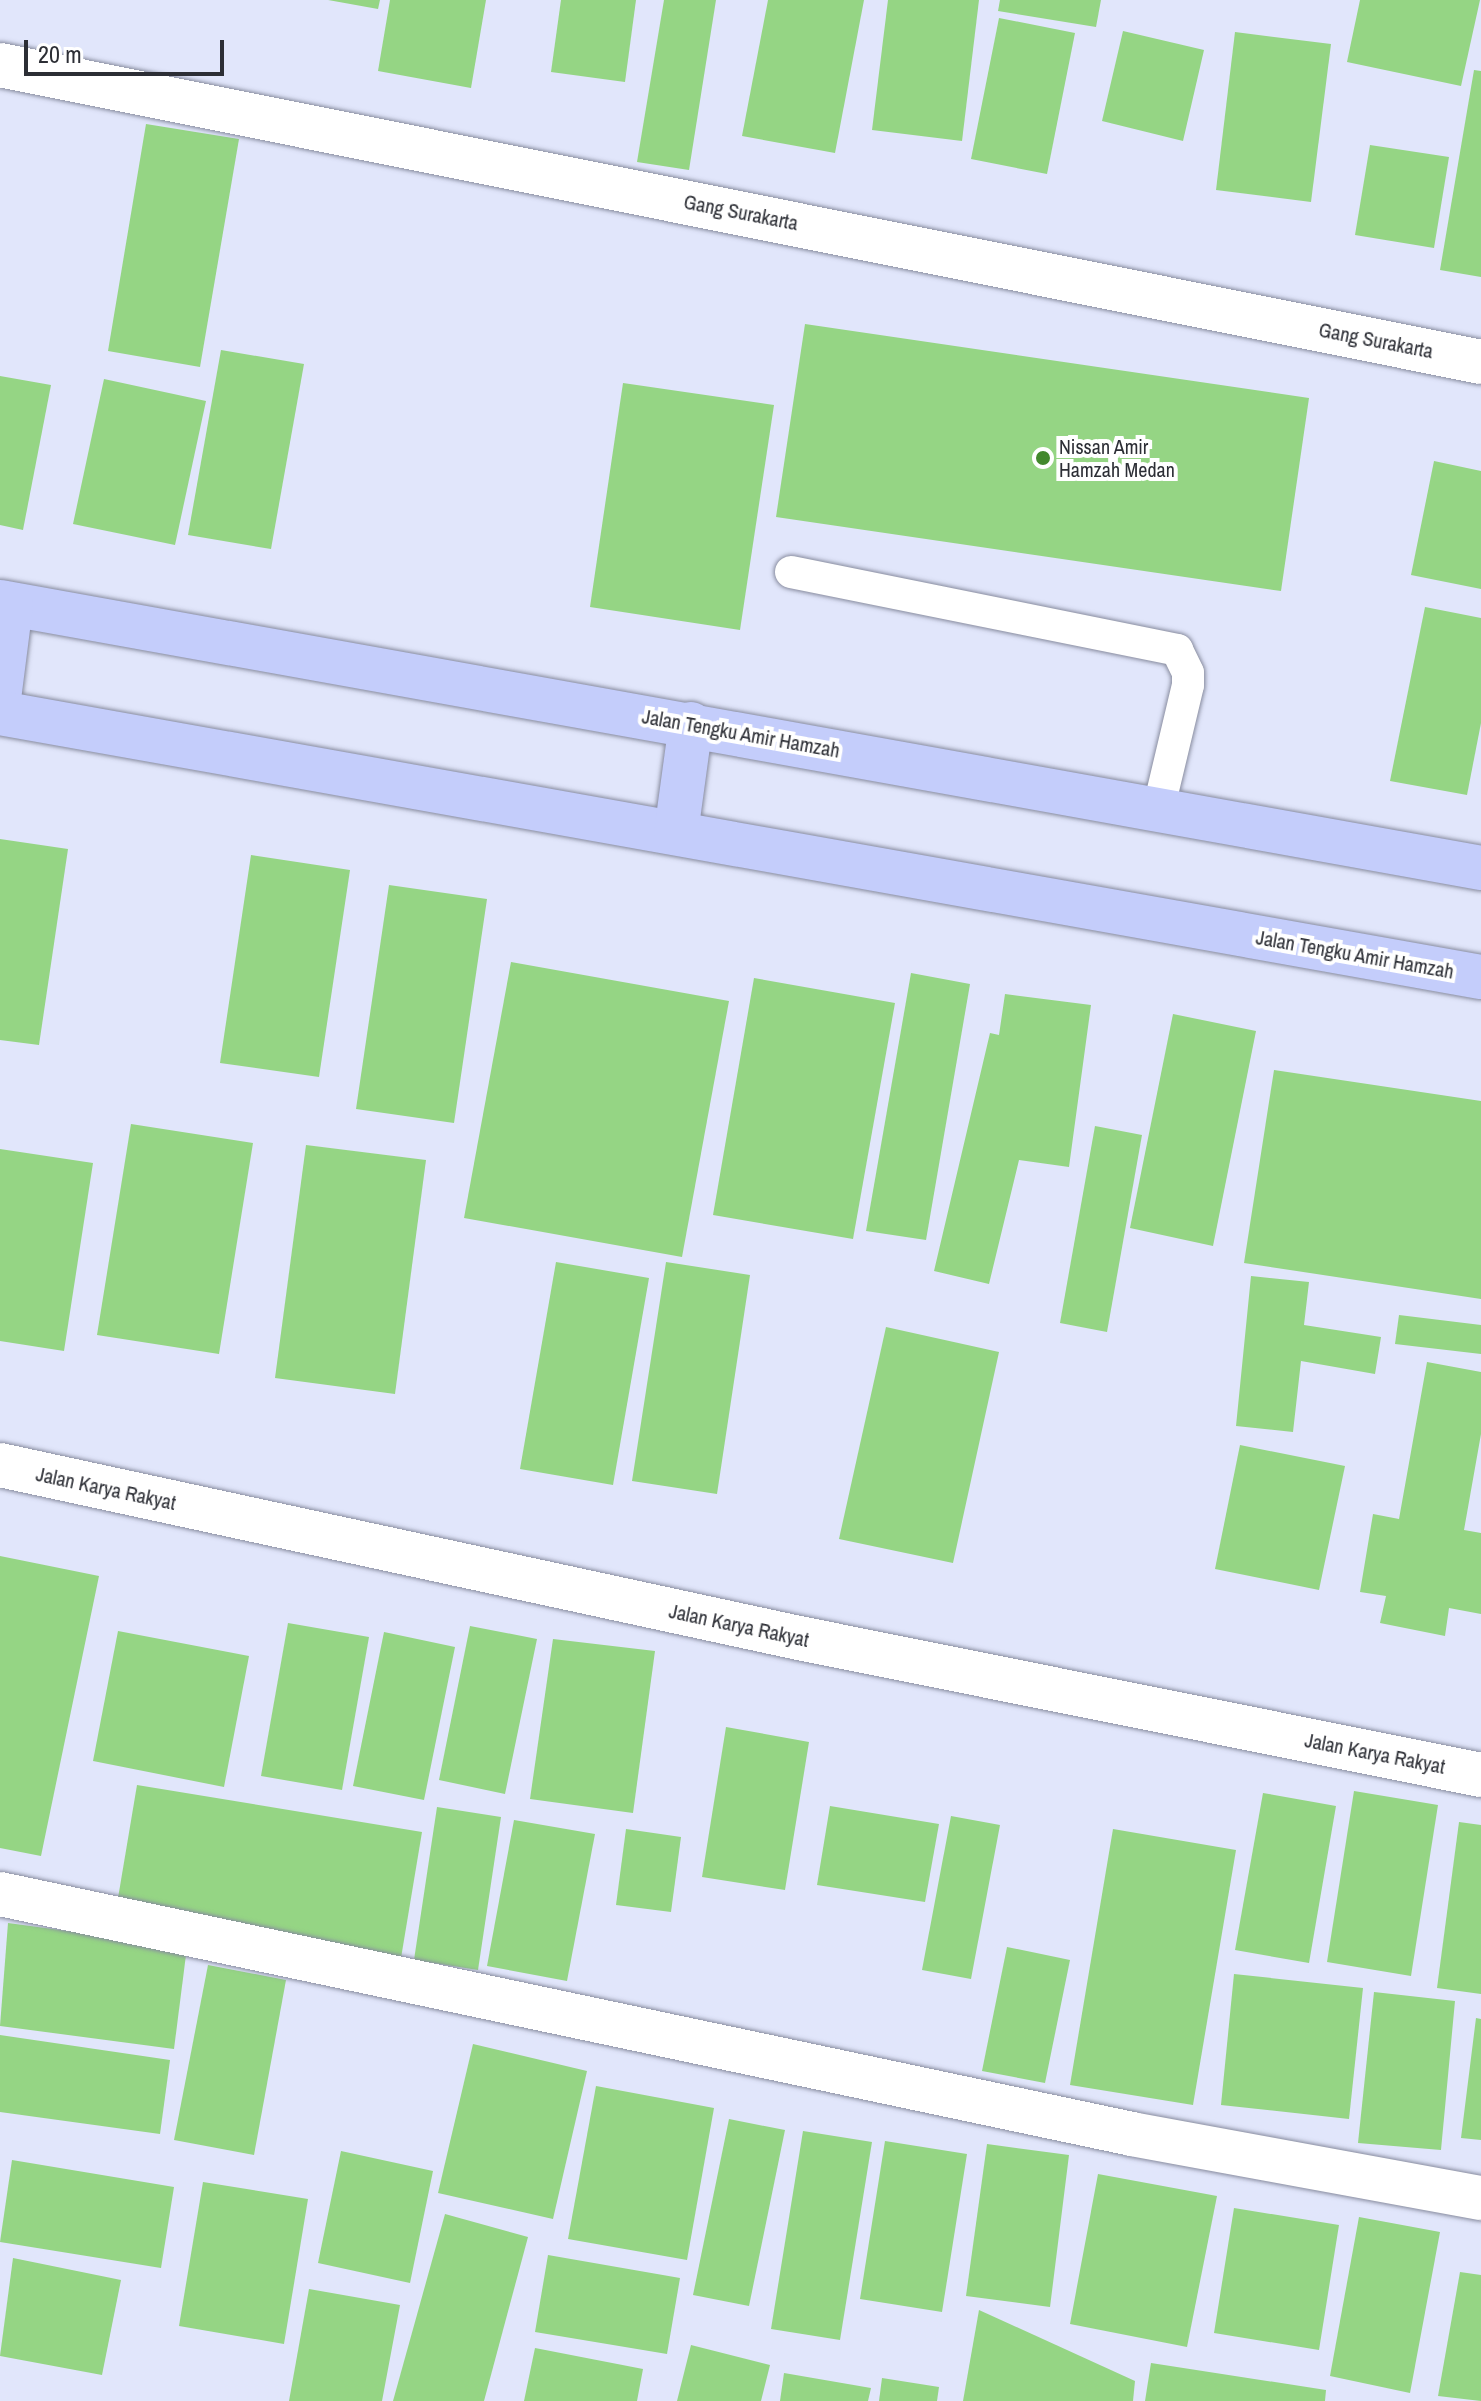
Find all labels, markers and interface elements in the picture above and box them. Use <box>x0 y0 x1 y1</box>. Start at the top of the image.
scale bar <box>28 24 228 74</box>
text: 20 m <box>38 38 82 70</box>
street label: Gang Surakarta <box>682 189 800 235</box>
street label: Gang Surakarta <box>1317 317 1435 363</box>
place label: Nissan Amir Hamzah Medan <box>1059 434 1175 481</box>
marker: Nissan Amir Hamzah Medan <box>1034 449 1052 467</box>
street label: Jalan Tengku Amir Hamzah <box>640 704 842 762</box>
street label: Jalan Tengku Amir Hamzah <box>1254 925 1456 983</box>
street label: Jalan Karya Rakyat <box>34 1461 178 1515</box>
street label: Jalan Karya Rakyat <box>667 1598 811 1652</box>
street label: Jalan Karya Rakyat <box>1303 1728 1447 1778</box>

